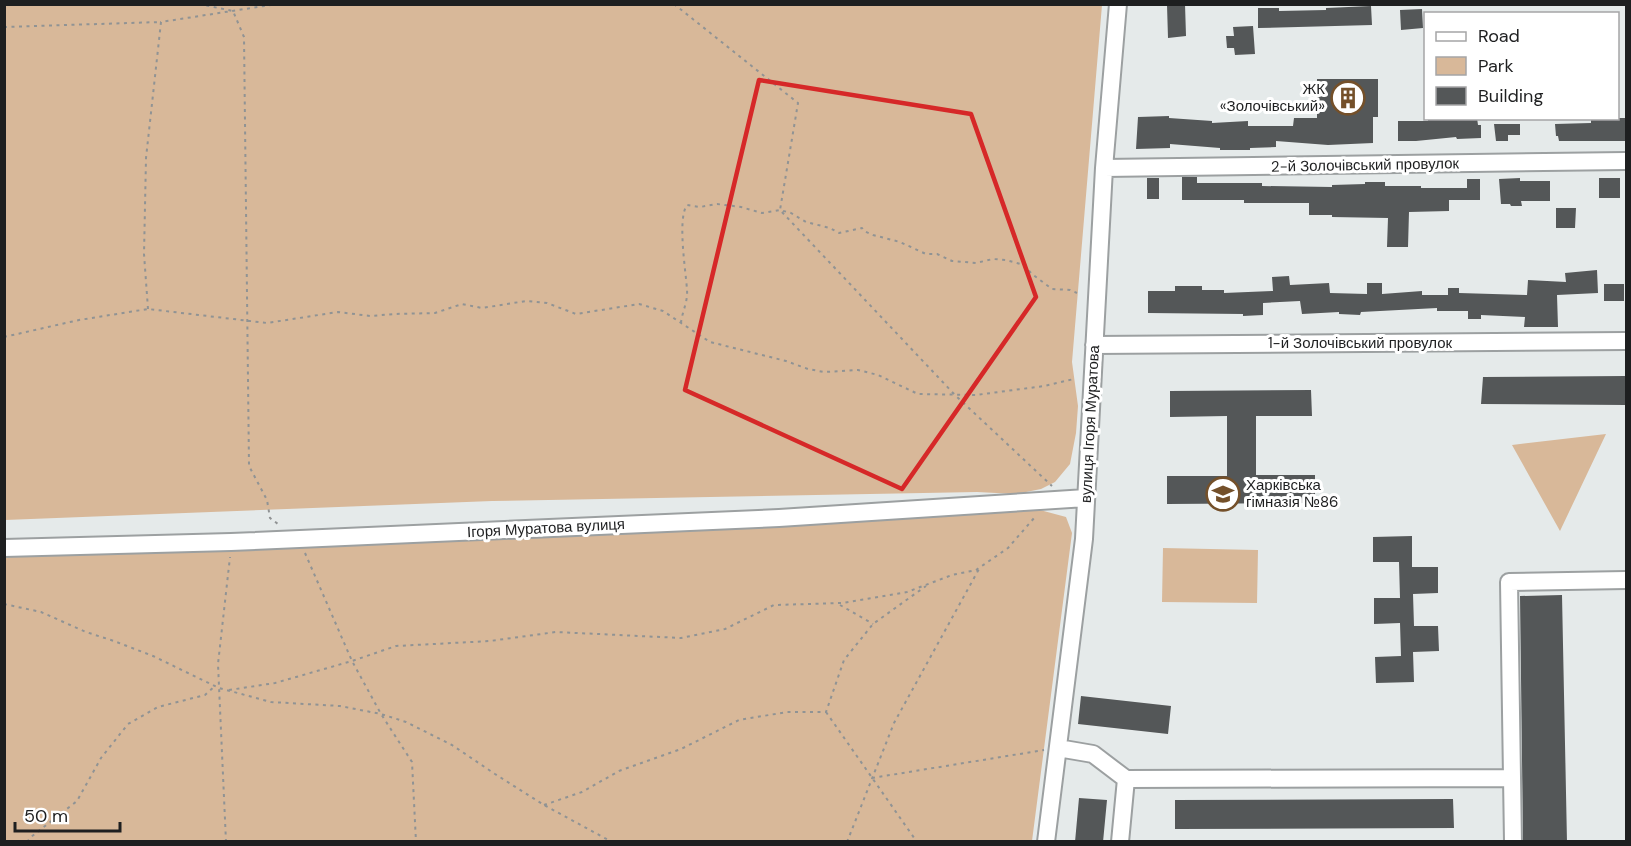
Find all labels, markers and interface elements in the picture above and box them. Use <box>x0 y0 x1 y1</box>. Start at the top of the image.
legend <box>1424 12 1619 120</box>
text: Road <box>1478 24 1520 48</box>
text: Park <box>1478 54 1514 78</box>
place label: ЖК «Золочівський» <box>1220 79 1325 116</box>
building icon: ЖК «Золочівський» <box>1330 80 1366 116</box>
text: Building <box>1478 84 1543 108</box>
street label: 2-й Золочівський провулок <box>1271 153 1460 177</box>
street label: 1-й Золочівський провулок <box>1268 333 1453 353</box>
street label: вулиця Ігоря Муратова <box>1076 344 1104 503</box>
place label: Харківська гімназія №86 <box>1246 475 1339 512</box>
school or university icon: Харківська гімназія №86 <box>1205 476 1241 512</box>
street label: Ігоря Муратова вулиця <box>467 514 625 542</box>
scale bar <box>15 795 120 833</box>
text: 50 m <box>24 804 68 828</box>

